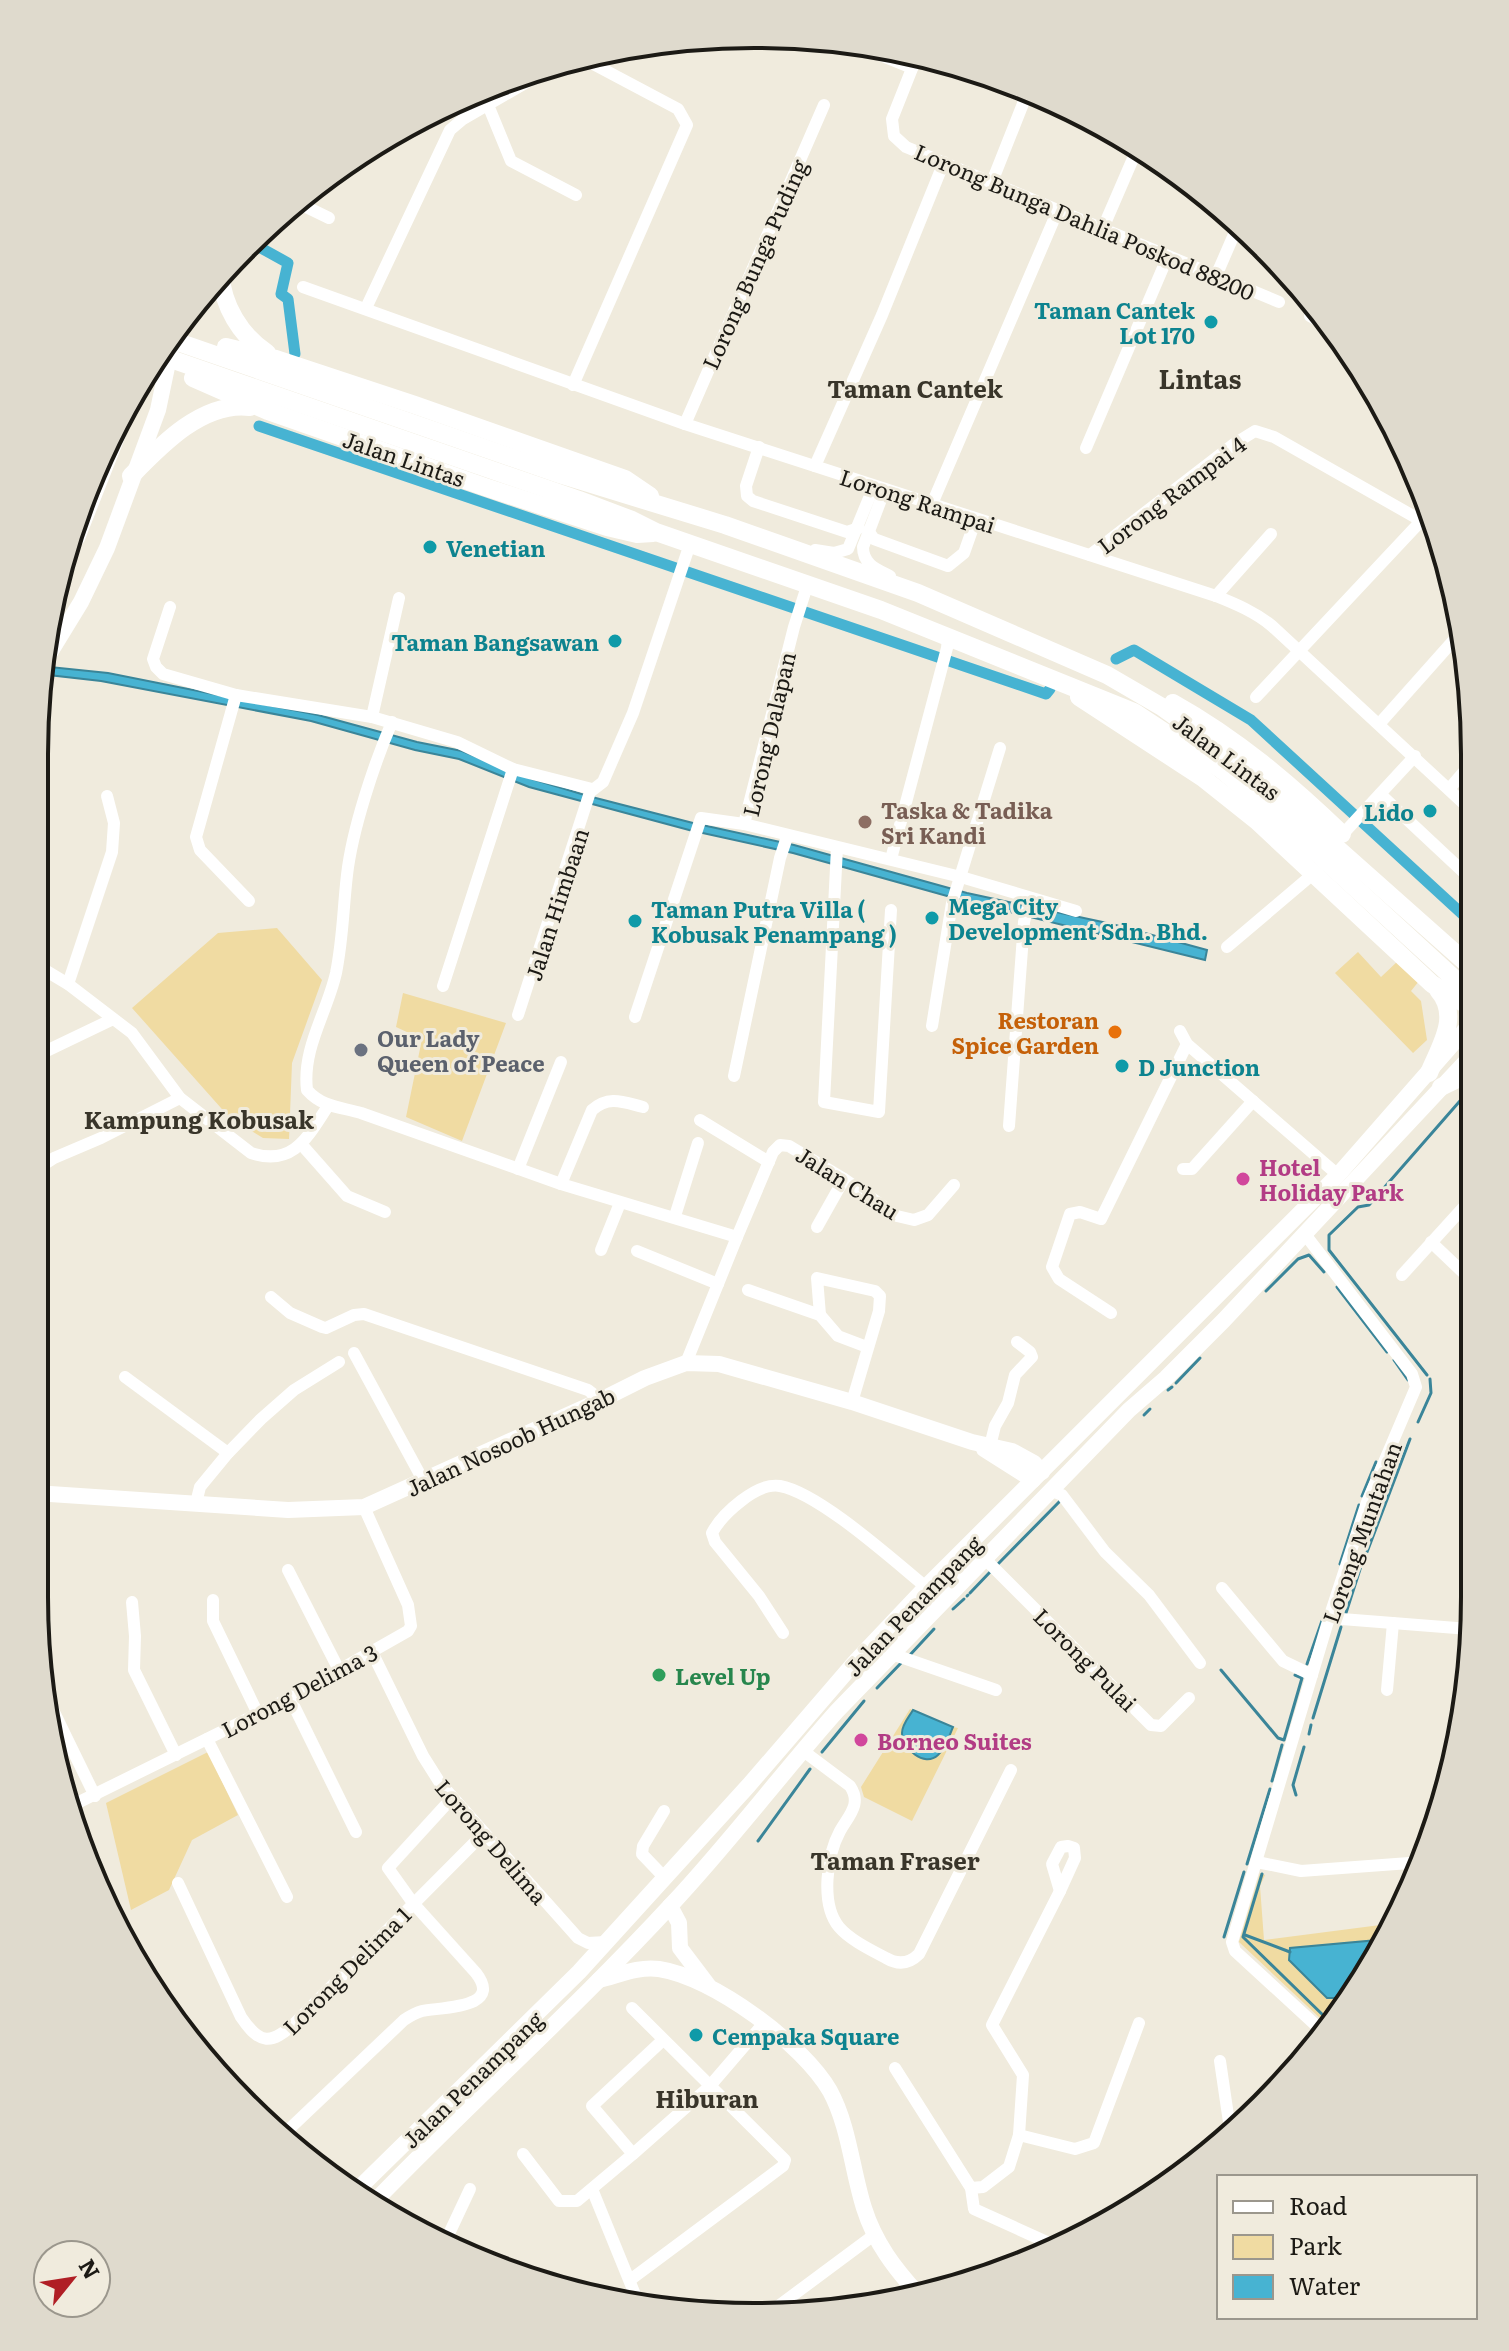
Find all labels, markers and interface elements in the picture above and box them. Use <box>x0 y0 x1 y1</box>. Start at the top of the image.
street label: Lorong Bunga Dahlia Poskod 88200 <box>910 134 1260 308</box>
street label: Lorong Bunga Puding <box>693 153 816 374</box>
place label: Taman Cantek Lot 170 <box>1034 293 1195 351</box>
marker: Taman Cantek Lot 170 <box>1202 313 1220 331</box>
district label: Lintas <box>1159 358 1241 397</box>
district label: Taman Cantek <box>827 370 1004 405</box>
street label: Jalan Lintas <box>339 422 469 494</box>
street label: Lorong Rampai 4 <box>1090 427 1252 561</box>
street label: Lorong Rampai <box>836 459 1000 541</box>
place label: Venetian <box>446 531 546 564</box>
marker: Venetian <box>421 538 439 556</box>
place label: Taman Bangsawan <box>391 625 599 658</box>
marker: Taman Bangsawan <box>606 632 624 650</box>
street label: Lorong Dalapan <box>733 648 803 820</box>
street label: Jalan Lintas <box>1166 705 1288 807</box>
place label: Taska & Tadika Sri Kandi <box>881 793 1053 851</box>
place label: Lido <box>1364 795 1414 828</box>
marker: Lido <box>1421 802 1439 820</box>
marker: Taska & Tadika Sri Kandi <box>856 813 874 831</box>
street label: Jalan Himbaan <box>516 823 596 985</box>
place label: Mega City Development Sdn. Bhd. <box>948 889 1208 947</box>
place label: Taman Putra Villa ( Kobusak Penampang ) <box>651 892 897 950</box>
marker: Mega City Development Sdn. Bhd. <box>923 909 941 927</box>
marker: Taman Putra Villa ( Kobusak Penampang ) <box>626 912 644 930</box>
place label: Restoran Spice Garden <box>952 1003 1099 1061</box>
place label: Our Lady Queen of Peace <box>377 1021 545 1079</box>
marker: Restoran Spice Garden <box>1106 1023 1124 1041</box>
marker: Our Lady Queen of Peace <box>352 1041 370 1059</box>
place label: D Junction <box>1138 1050 1260 1083</box>
marker: D Junction <box>1113 1057 1131 1075</box>
district label: Kampung Kobusak <box>84 1101 315 1136</box>
street label: Jalan Chau <box>790 1137 906 1227</box>
place label: Hotel Holiday Park <box>1259 1150 1404 1208</box>
marker: Hotel Holiday Park <box>1234 1170 1252 1188</box>
street label: Jalan Nosoob Hungab <box>400 1378 620 1504</box>
street label: Lorong Muntahan <box>1313 1437 1409 1627</box>
street label: Jalan Penampang <box>837 1526 990 1683</box>
street label: Lorong Pulai <box>1027 1600 1145 1718</box>
street label: Lorong Delima 3 <box>215 1635 383 1745</box>
place label: Level Up <box>675 1659 770 1692</box>
marker: Level Up <box>650 1666 668 1684</box>
place label: Borneo Suites <box>877 1724 1032 1757</box>
marker: Borneo Suites <box>852 1731 870 1749</box>
street label: Lorong Delima <box>428 1771 556 1911</box>
district label: Taman Fraser <box>810 1842 980 1877</box>
street label: Lorong Delima 1 <box>274 1898 418 2042</box>
street label: Jalan Penampang <box>394 2002 551 2155</box>
place label: Cempaka Square <box>712 2019 899 2052</box>
marker: Cempaka Square <box>687 2026 705 2044</box>
district label: Hiburan <box>655 2080 759 2115</box>
legend <box>1217 2175 1477 2319</box>
text: Road <box>1289 2187 1348 2222</box>
text: Park <box>1289 2227 1342 2262</box>
north arrow <box>32 2239 112 2319</box>
text: N <box>72 2252 110 2284</box>
text: Water <box>1289 2267 1361 2302</box>

